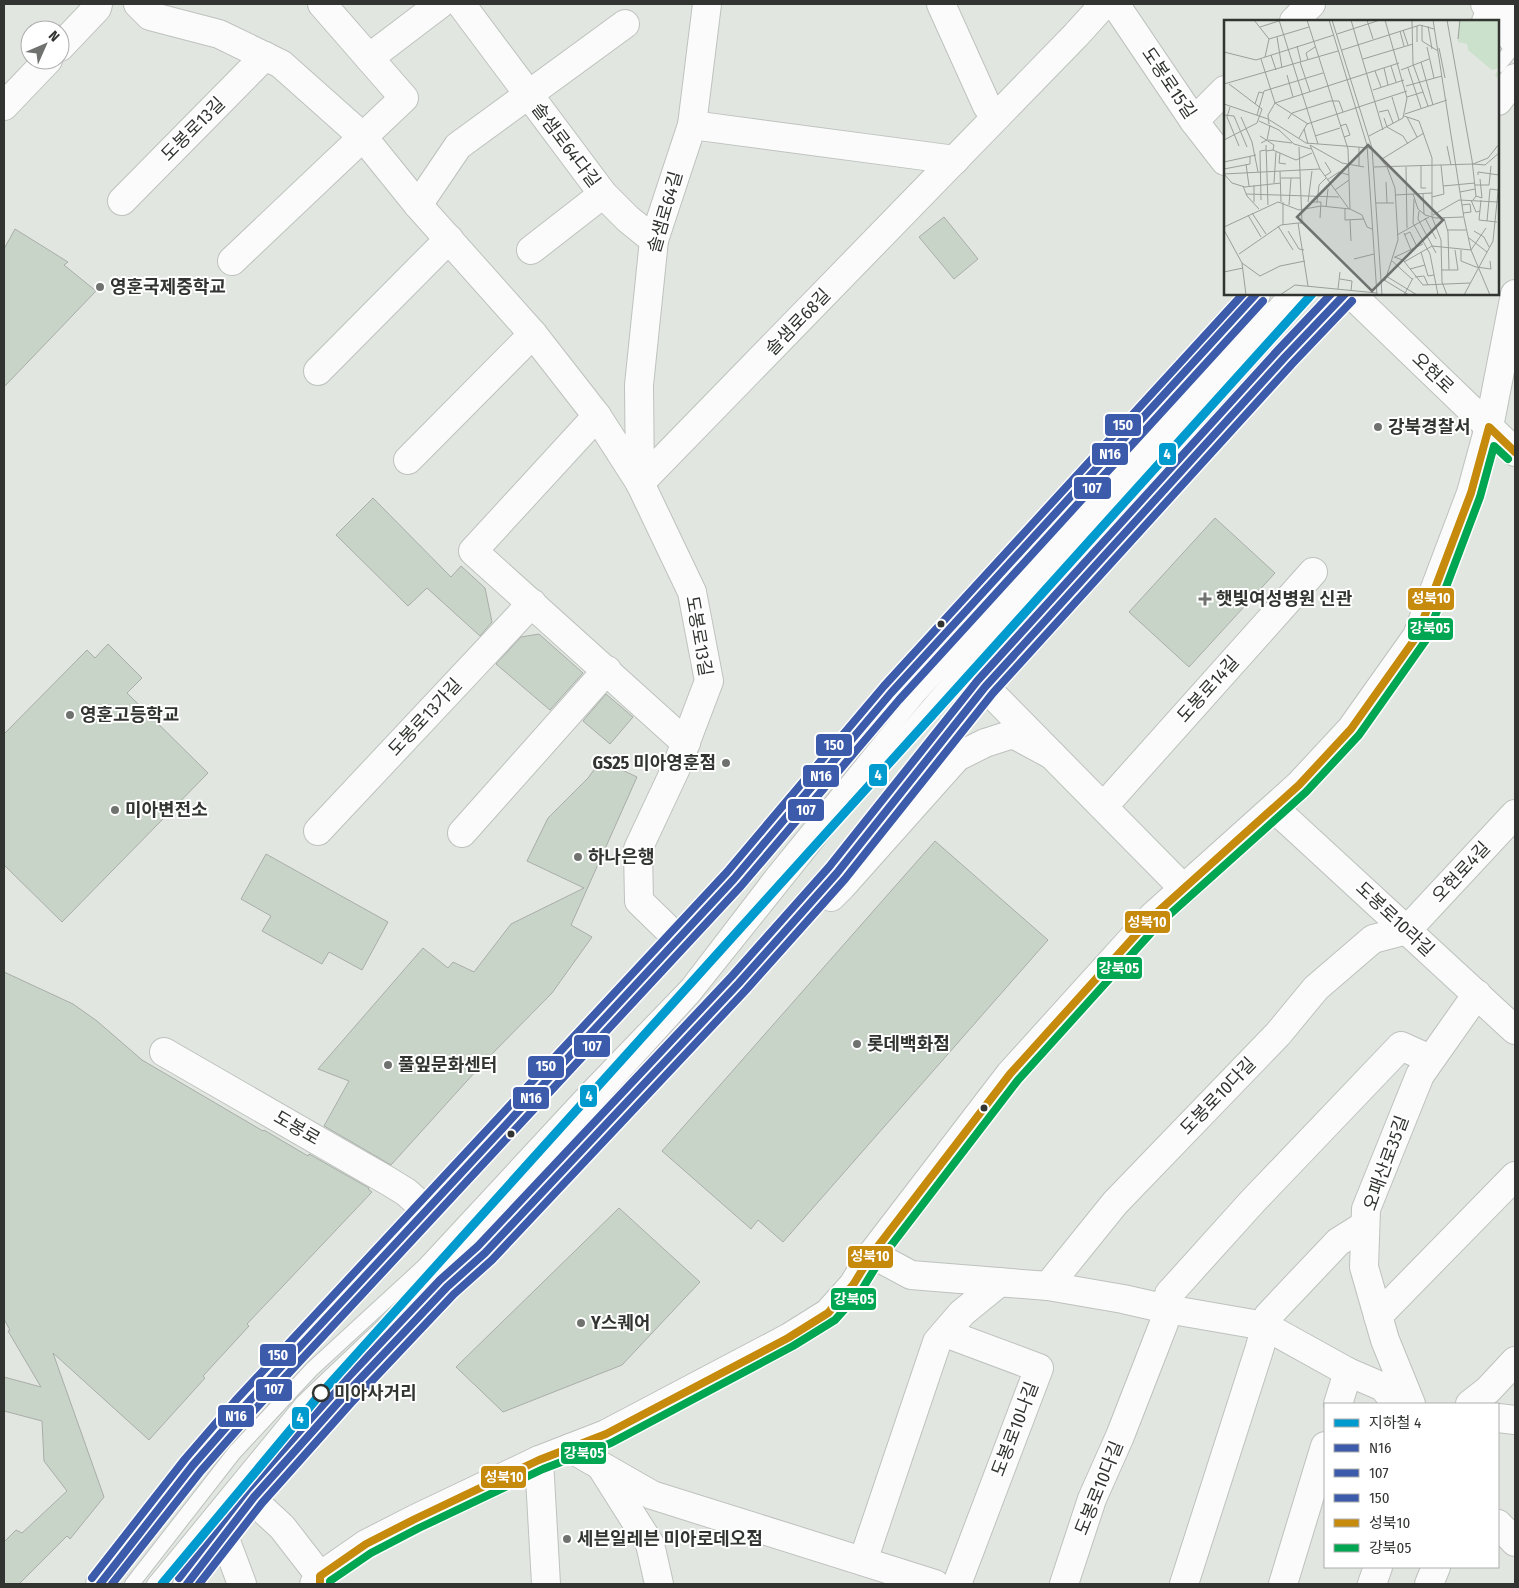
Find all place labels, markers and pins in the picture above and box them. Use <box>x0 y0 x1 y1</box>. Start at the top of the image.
place label: 영훈국제중학교 <box>110 276 226 298</box>
marker: 영훈국제중학교 <box>94 281 106 293</box>
place label: 강북경찰서 <box>1388 416 1471 438</box>
marker: 강북경찰서 <box>1372 421 1384 433</box>
place label: 햇빛여성병원 신관 <box>1216 588 1353 610</box>
marker: 햇빛여성병원 신관 <box>1198 592 1212 606</box>
unlabelled marker <box>936 619 946 629</box>
place label: 영훈고등학교 <box>80 704 179 726</box>
marker: 영훈고등학교 <box>64 709 76 721</box>
place label: GS25 미아영훈점 <box>593 752 716 774</box>
marker: GS25 미아영훈점 <box>720 757 732 769</box>
place label: 미아변전소 <box>125 799 208 821</box>
marker: 미아변전소 <box>109 804 121 816</box>
place label: 하나은행 <box>588 846 654 868</box>
marker: 하나은행 <box>572 851 584 863</box>
place label: 롯데백화점 <box>867 1033 950 1055</box>
marker: 롯데백화점 <box>851 1038 863 1050</box>
place label: 풀잎문화센터 <box>398 1054 497 1076</box>
marker: 풀잎문화센터 <box>382 1059 394 1071</box>
unlabelled marker <box>979 1103 989 1113</box>
unlabelled marker <box>506 1129 516 1139</box>
place label: Y스퀘어 <box>590 1312 650 1334</box>
marker: Y스퀘어 <box>575 1317 587 1329</box>
place label: 미아사거리 <box>334 1382 417 1404</box>
marker: 미아사거리 <box>312 1384 330 1402</box>
place label: 세븐일레븐 미아로데오점 <box>577 1528 763 1550</box>
marker: 세븐일레븐 미아로데오점 <box>561 1533 573 1545</box>

